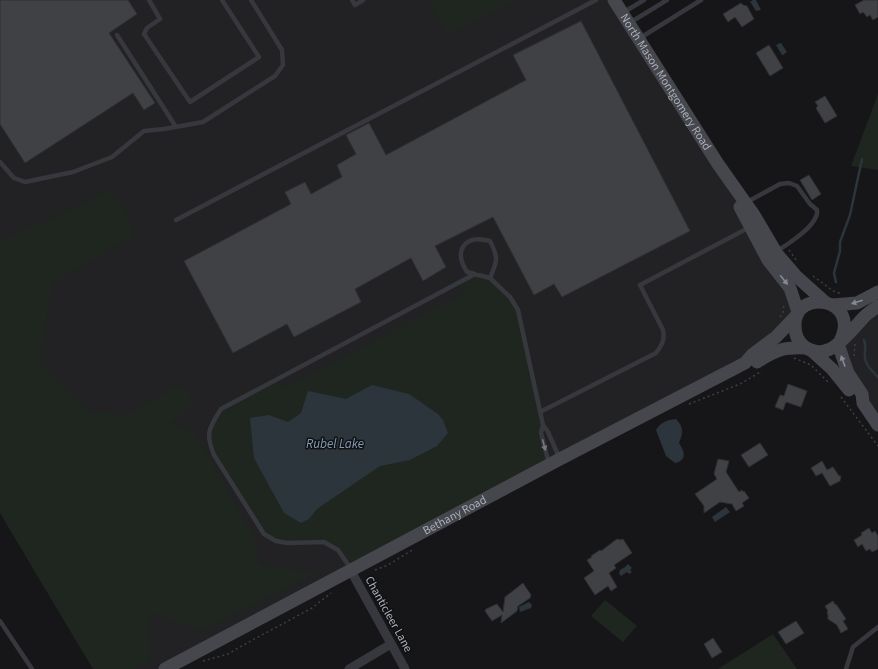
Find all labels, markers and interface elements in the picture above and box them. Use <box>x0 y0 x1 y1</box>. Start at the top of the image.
street label: North Mason Montgomery Road <box>616 10 715 154</box>
one-way arrow <box>779 275 788 286</box>
one-way arrow <box>850 299 862 305</box>
one-way arrow <box>840 355 846 367</box>
water label: Rubel Lake <box>306 435 364 453</box>
one-way arrow <box>541 439 547 451</box>
street label: Bethany Road <box>420 492 490 539</box>
street label: Chanticleer Lane <box>361 573 416 655</box>

